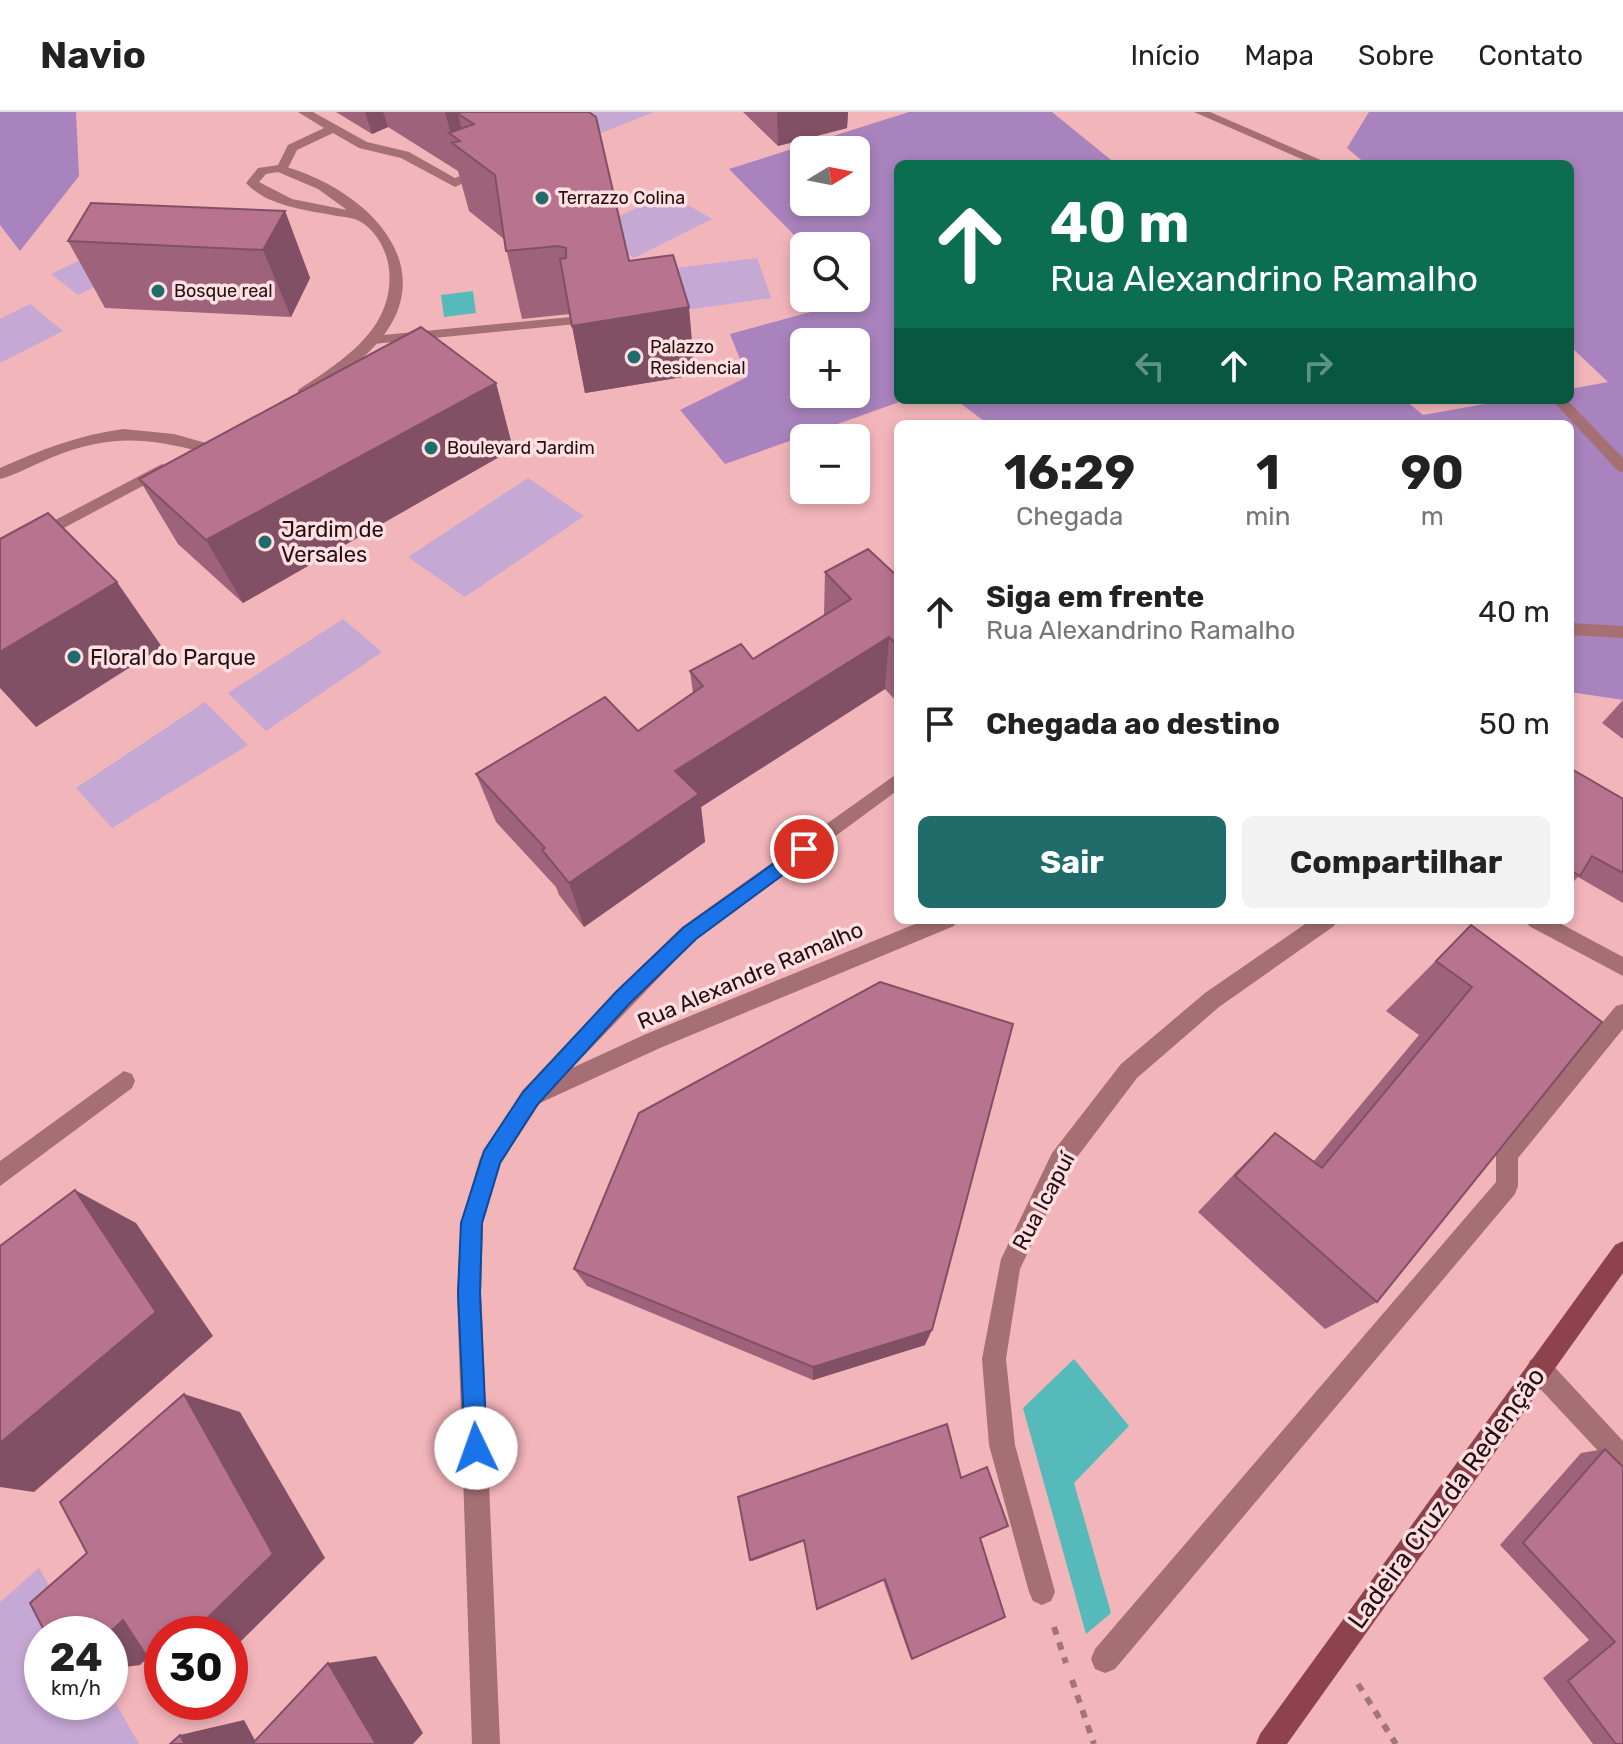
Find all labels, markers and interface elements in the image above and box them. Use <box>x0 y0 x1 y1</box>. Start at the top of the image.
text: Navio <box>40 32 146 78</box>
text: Início <box>1130 39 1200 72</box>
text: Mapa <box>1244 39 1314 72</box>
text: Sobre <box>1358 39 1434 72</box>
text: Contato <box>1478 39 1583 72</box>
north arrow <box>790 136 870 216</box>
map controls <box>790 136 870 504</box>
place label: Terrazzo Colina <box>558 187 685 209</box>
marker: Terrazzo Colina <box>533 189 551 207</box>
text: 40 m <box>1050 190 1190 256</box>
icon: ahead <box>918 192 1022 296</box>
button: search <box>790 232 870 312</box>
text: Rua Alexandrino Ramalho <box>1050 257 1478 300</box>
place label: Bosque real <box>174 280 273 302</box>
marker: Bosque real <box>149 282 167 300</box>
button: + <box>790 328 870 408</box>
place label: Palazzo Residencial <box>650 336 746 379</box>
icon: left <box>1128 344 1172 388</box>
icon: ahead <box>1212 344 1256 388</box>
icon: right <box>1296 344 1340 388</box>
marker: Palazzo Residencial <box>625 348 643 366</box>
button: − <box>790 424 870 504</box>
place label: Boulevard Jardim <box>447 437 595 459</box>
marker: Boulevard Jardim <box>422 439 440 457</box>
text: 16:29 <box>1004 444 1135 501</box>
text: 1 <box>1256 444 1280 501</box>
text: 90 <box>1401 444 1464 501</box>
text: Chegada <box>1016 501 1123 532</box>
text: min <box>1245 501 1290 532</box>
text: m <box>1421 501 1444 532</box>
place label: Jardim de Versales <box>281 516 384 568</box>
marker: Jardim de Versales <box>256 533 274 551</box>
text: Siga em frente <box>986 579 1204 615</box>
icon: ahead <box>918 590 962 634</box>
text: 40 m <box>1478 594 1550 630</box>
text: Rua Alexandrino Ramalho <box>986 615 1295 646</box>
place label: Floral do Parque <box>90 644 256 671</box>
marker: Floral do Parque <box>65 648 83 666</box>
icon: arrive <box>918 702 962 746</box>
text: Chegada ao destino <box>986 706 1280 742</box>
text: 50 m <box>1479 706 1550 742</box>
pin <box>770 815 838 883</box>
button: Sair <box>918 816 1226 908</box>
button: Compartilhar <box>1242 816 1550 908</box>
icon: arrive <box>782 827 826 871</box>
street label: Rua Alexandre Ramalho <box>633 916 867 1035</box>
street label: Rua Icapuí <box>1006 1146 1081 1255</box>
street label: Ladeira Cruz da Redenção <box>1341 1362 1552 1635</box>
position arrow <box>434 1406 518 1490</box>
speed limit sign: 30 <box>144 1616 248 1720</box>
text: 24 <box>49 1634 103 1681</box>
text: km/h <box>51 1676 101 1700</box>

